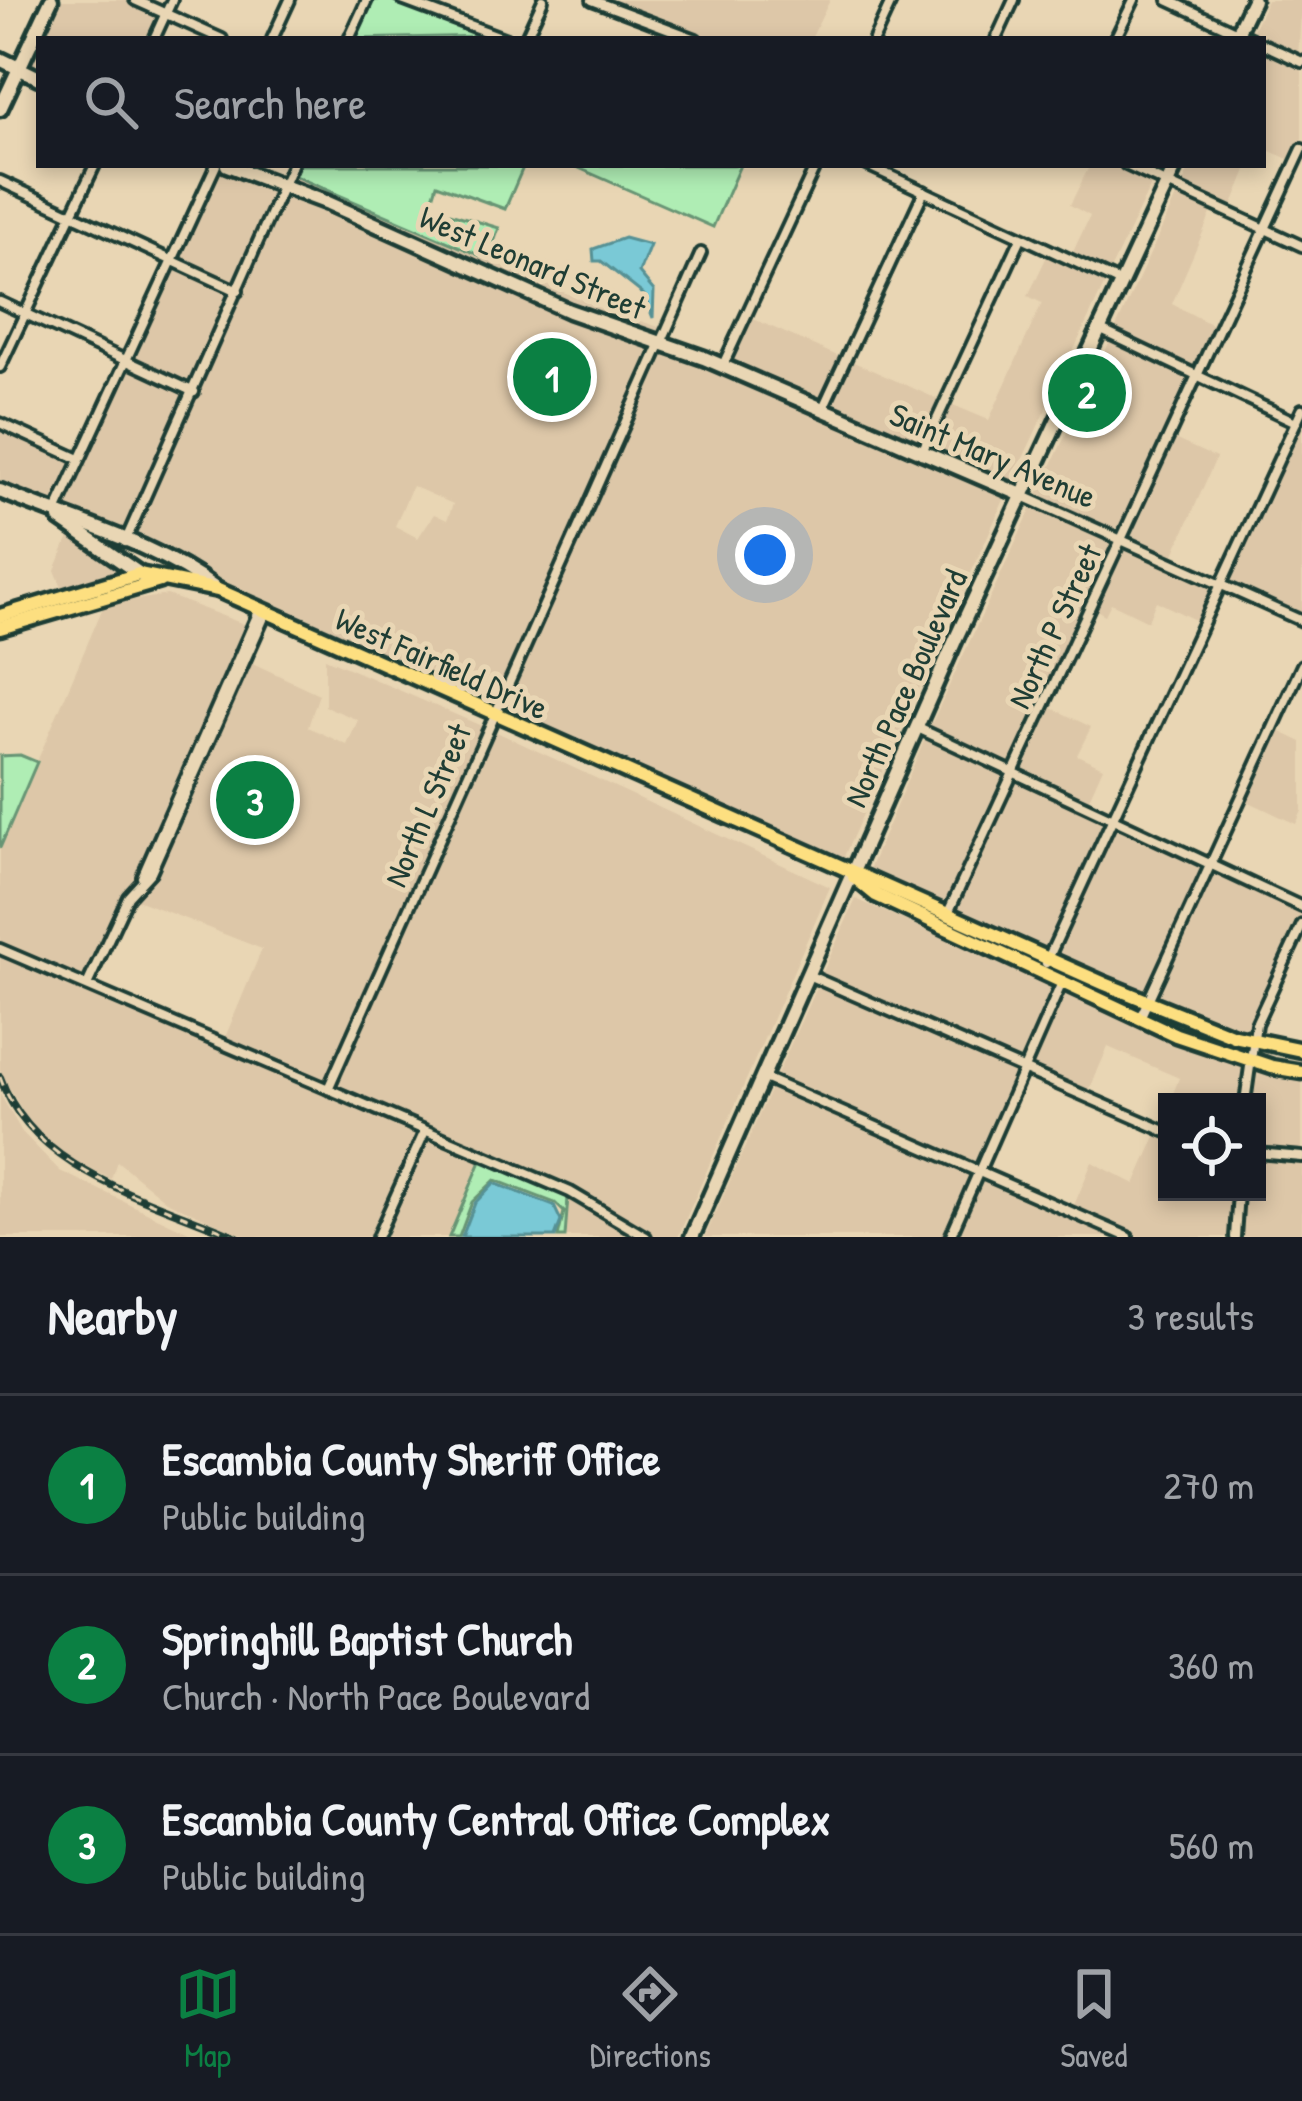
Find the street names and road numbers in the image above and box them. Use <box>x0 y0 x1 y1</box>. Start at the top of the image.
street label: West Leonard Street <box>413 195 653 330</box>
street label: Saint Mary Avenue <box>883 392 1103 519</box>
street label: North P Street <box>997 536 1112 715</box>
street label: North Pace Boulevard <box>833 562 977 814</box>
street label: West Fairfield Drive <box>329 596 555 730</box>
street label: North L Street <box>373 716 481 893</box>

